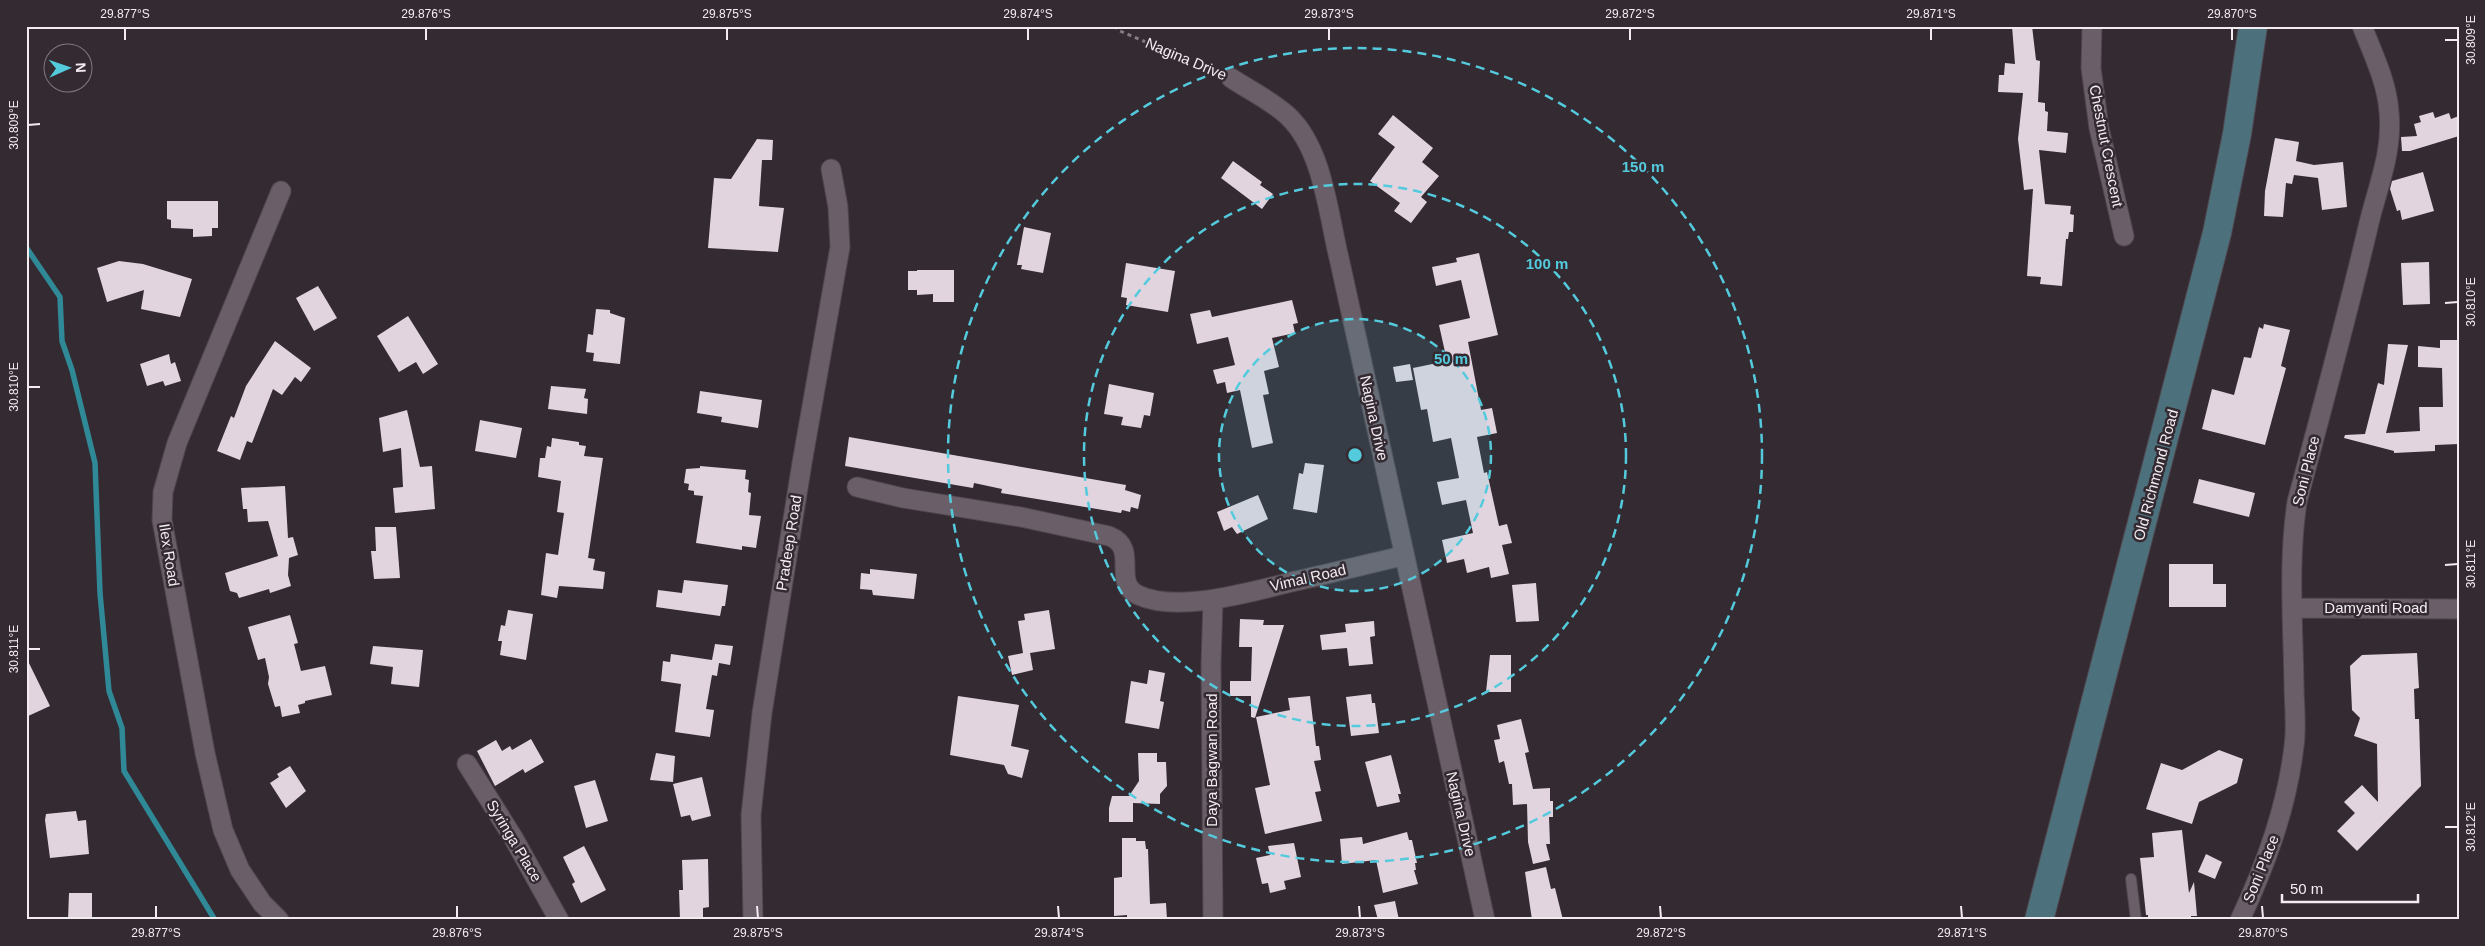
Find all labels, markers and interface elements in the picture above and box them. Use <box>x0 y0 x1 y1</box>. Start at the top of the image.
text: 29.877°S <box>100 7 150 21</box>
text: 29.876°S <box>401 7 451 21</box>
text: 29.875°S <box>702 7 752 21</box>
text: 29.874°S <box>1003 7 1053 21</box>
text: 29.873°S <box>1304 7 1354 21</box>
text: 29.872°S <box>1605 7 1655 21</box>
text: 29.871°S <box>1906 7 1956 21</box>
text: 29.870°S <box>2207 7 2257 21</box>
text: 30.809°E <box>2464 15 2478 65</box>
street label: Nagina Drive <box>1143 34 1229 83</box>
north arrow <box>42 42 92 92</box>
text: N <box>73 62 89 73</box>
street label: Chestnut Crescent <box>2086 83 2127 209</box>
text: 30.809°E <box>7 100 21 150</box>
text: 150 m <box>1622 158 1664 175</box>
text: 100 m <box>1526 255 1568 272</box>
text: 30.810°E <box>2464 277 2478 327</box>
text: 50 m <box>1434 350 1468 367</box>
text: 30.810°E <box>7 362 21 412</box>
street label: Nagina Drive <box>1357 374 1392 462</box>
street label: Old Richmond Road <box>2130 407 2181 542</box>
street label: Soni Place <box>2289 434 2322 508</box>
centre of rings <box>1346 446 1364 464</box>
street label: Pradeep Road <box>773 494 804 592</box>
street label: Ilex Road <box>156 522 183 588</box>
text: 30.811°E <box>2464 540 2478 588</box>
street label: Vimal Road <box>1268 561 1347 594</box>
street label: Damyanti Road <box>2324 599 2428 616</box>
text: 30.811°E <box>7 625 21 673</box>
street label: Daya Bagwan Road <box>1203 693 1220 827</box>
street label: Nagina Drive <box>1443 770 1480 858</box>
street label: Syringa Place <box>483 797 546 885</box>
text: 30.812°E <box>2464 802 2478 852</box>
street label: Soni Place <box>2239 832 2282 905</box>
scale bar <box>2282 871 2419 903</box>
text: 50 m <box>2290 880 2323 897</box>
text: 29.877°S <box>131 926 181 940</box>
text: 29.876°S <box>432 926 482 940</box>
text: 29.875°S <box>733 926 783 940</box>
text: 29.874°S <box>1034 926 1084 940</box>
text: 29.873°S <box>1335 926 1385 940</box>
text: 29.872°S <box>1636 926 1686 940</box>
text: 29.871°S <box>1937 926 1987 940</box>
text: 29.870°S <box>2238 926 2288 940</box>

